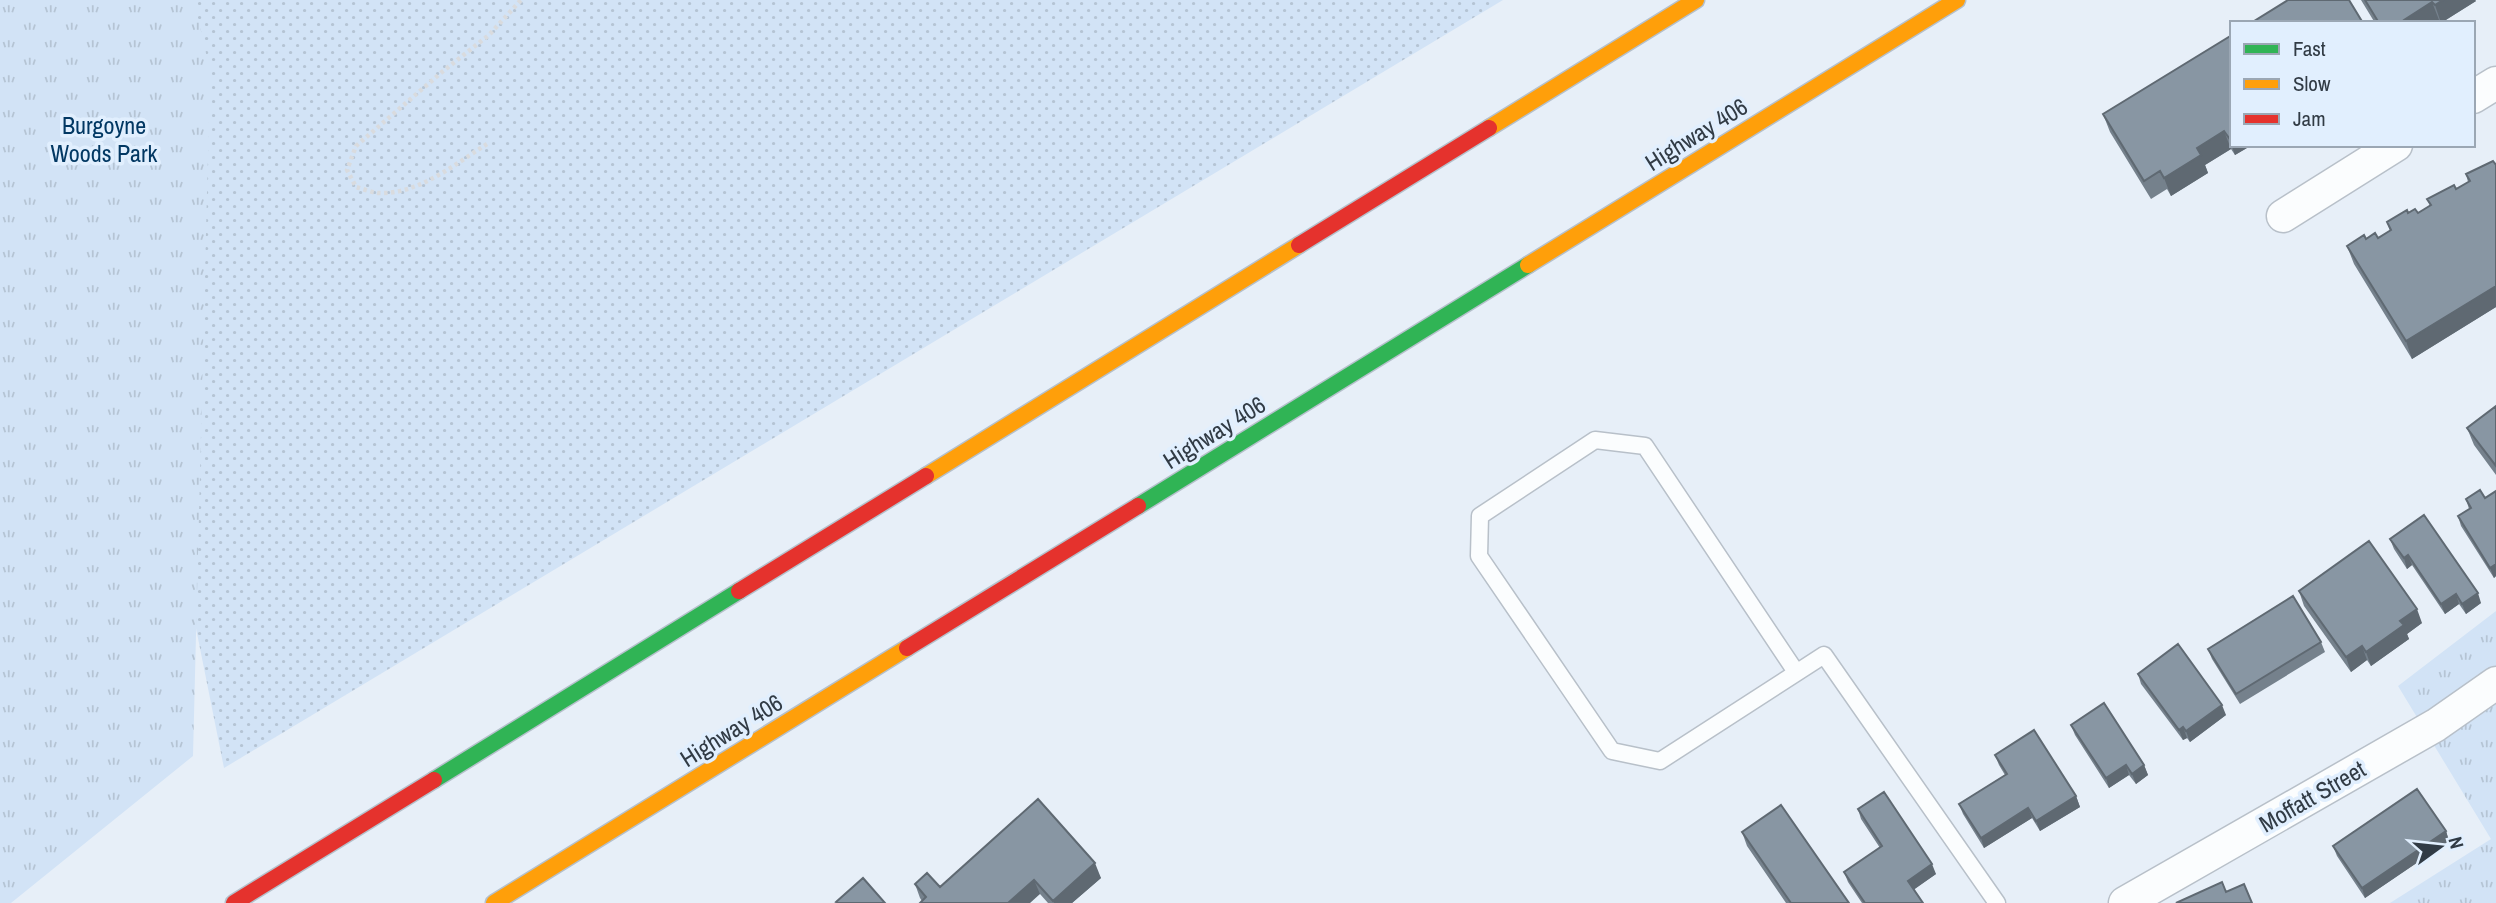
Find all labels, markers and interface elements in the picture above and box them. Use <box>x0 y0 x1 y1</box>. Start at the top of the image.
legend <box>2230 21 2475 147</box>
text: Fast <box>2293 34 2326 63</box>
text: Slow <box>2293 69 2331 98</box>
street label: Highway 406 <box>1639 90 1753 178</box>
text: Jam <box>2293 104 2326 133</box>
park label: Burgoyne Woods Park <box>51 109 158 169</box>
street label: Highway 406 <box>1157 388 1271 476</box>
street label: Highway 406 <box>674 686 788 774</box>
street label: Moffatt Street <box>2253 752 2371 839</box>
north arrow <box>2405 812 2475 882</box>
text: N <box>2442 834 2470 851</box>

